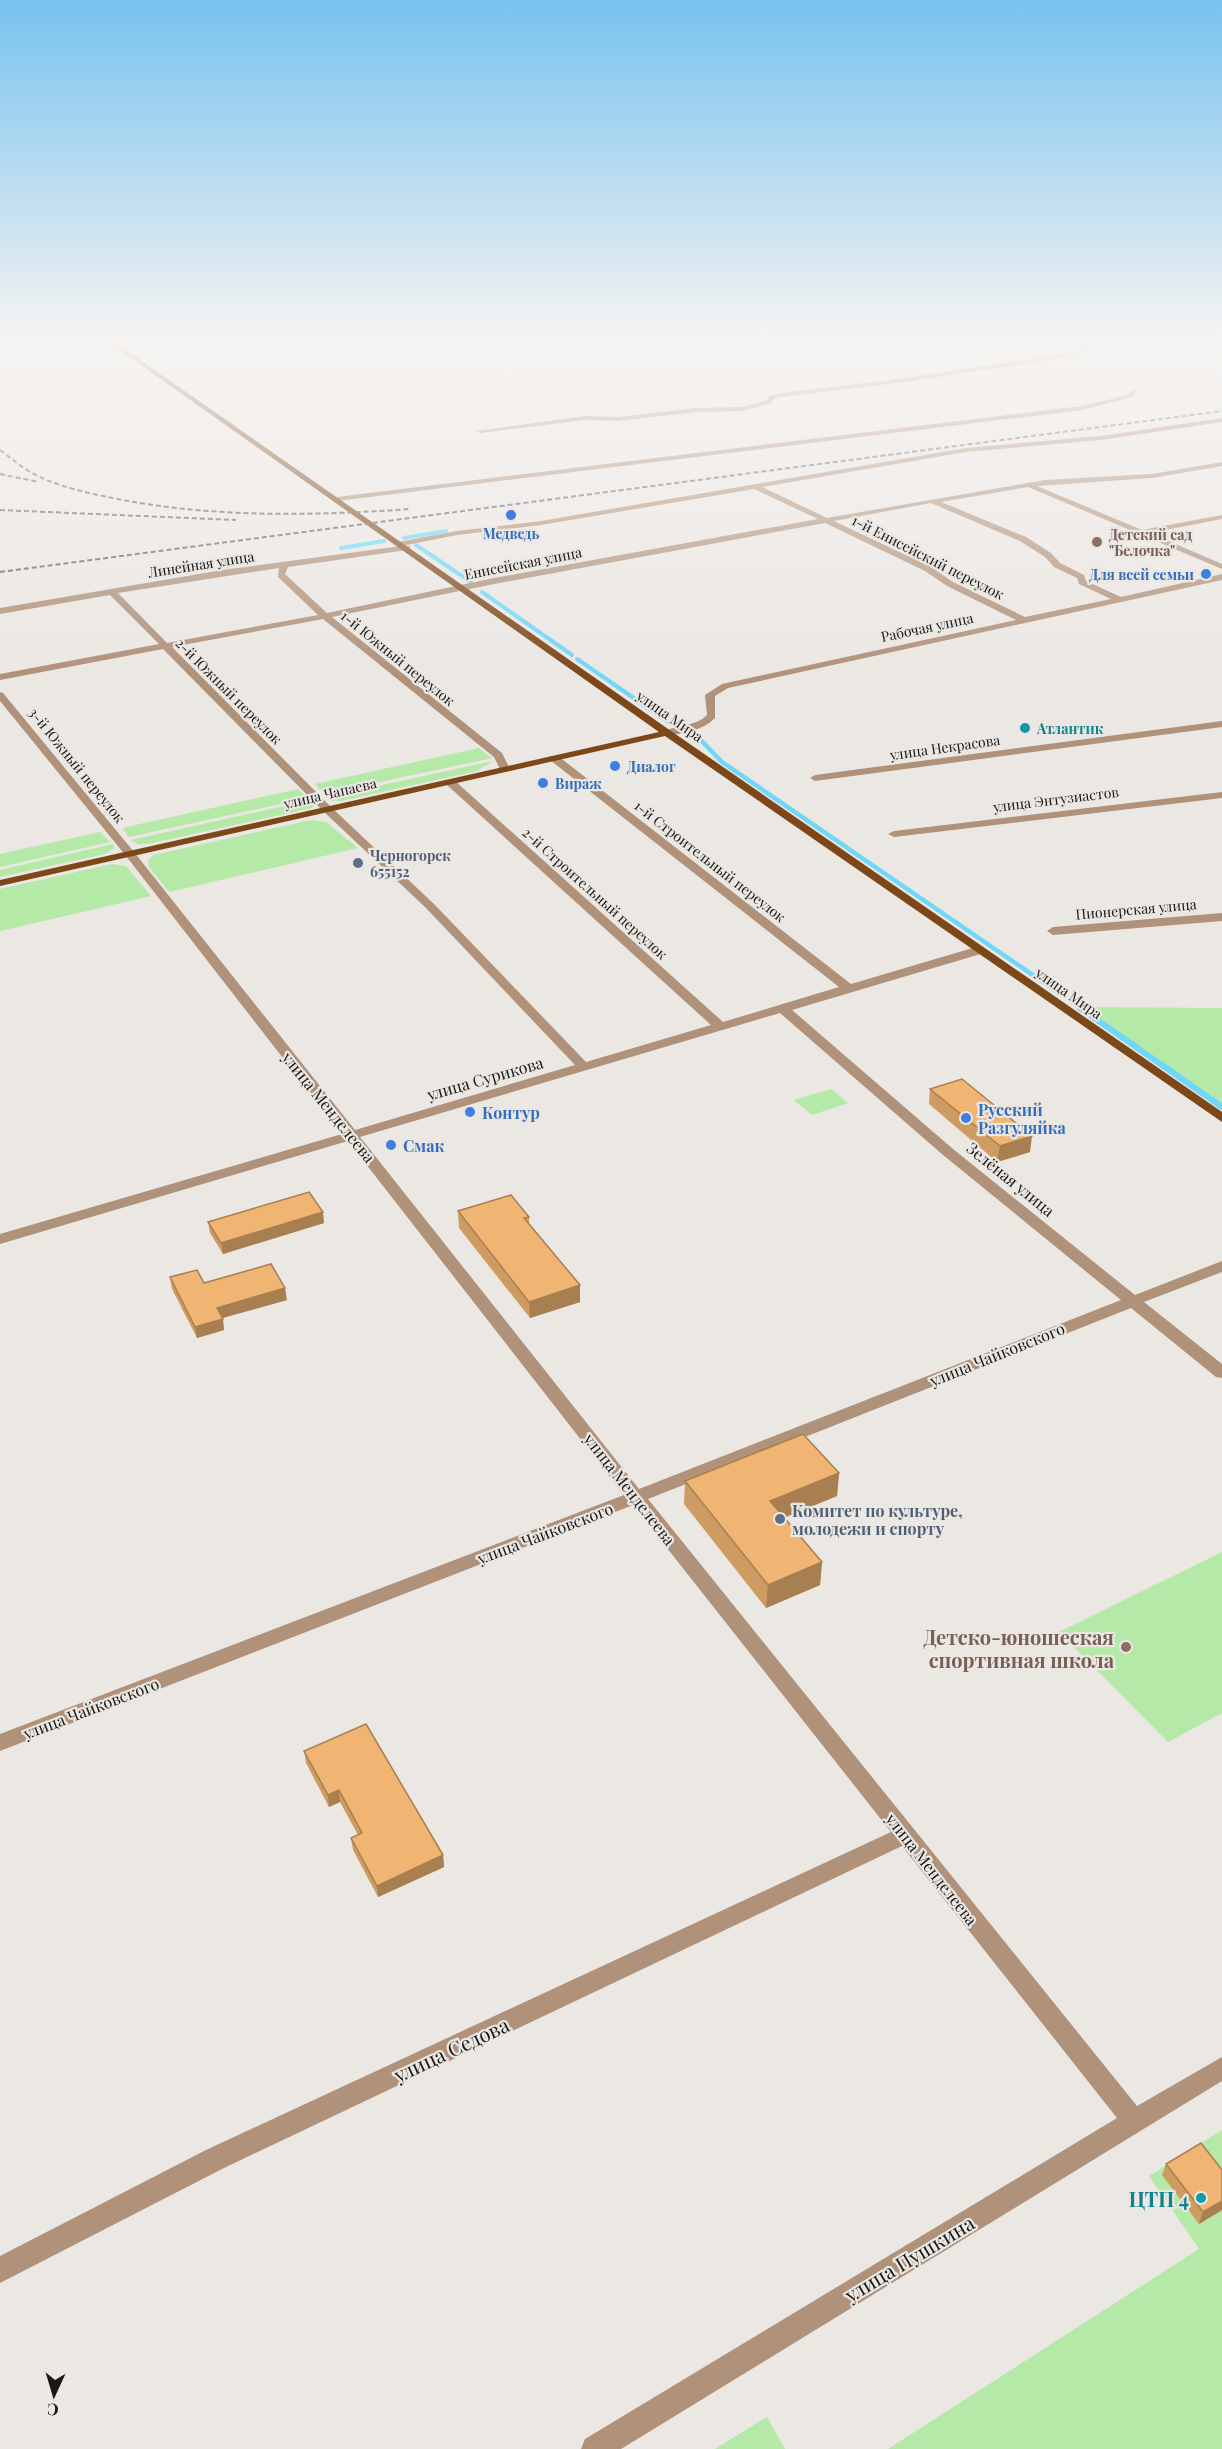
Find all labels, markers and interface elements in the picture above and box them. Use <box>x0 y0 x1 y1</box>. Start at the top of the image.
marker: Медведь <box>504 508 518 522</box>
street label: 1-й Енисейский переулок <box>849 510 1007 604</box>
place label: Медведь <box>483 524 539 543</box>
place label: Детский сад "Белочка" <box>1109 525 1192 560</box>
marker: Детский сад "Белочка" <box>1090 535 1104 549</box>
street label: Енисейская улица <box>463 542 583 584</box>
street label: Линейная улица <box>146 546 255 582</box>
place label: Для всей семьи <box>1089 565 1194 584</box>
marker: Для всей семьи <box>1199 567 1213 581</box>
street label: 1-й Южный переулок <box>337 606 459 710</box>
street label: Рабочая улица <box>879 608 975 646</box>
street label: 2-й Южный переулок <box>172 634 286 748</box>
street label: улица Мира <box>632 685 707 746</box>
street label: 3-й Южный переулок <box>25 704 129 826</box>
place label: Атлантик <box>1036 719 1104 738</box>
marker: Атлантик <box>1018 721 1032 735</box>
street label: улица Некрасова <box>888 730 1001 764</box>
place label: Диалог <box>627 757 676 776</box>
marker: Диалог <box>608 759 622 773</box>
street label: улица Чапаева <box>281 773 378 813</box>
place label: Вираж <box>555 774 602 793</box>
marker: Вираж <box>536 776 550 790</box>
street label: улица Энтузиастов <box>991 782 1120 816</box>
street label: 1-й Строительный переулок <box>630 796 790 926</box>
street label: 2-й Строительный переулок <box>518 823 672 963</box>
place label: Черногорск 655152 <box>370 846 451 881</box>
marker: Черногорск 655152 <box>351 856 365 870</box>
street label: Пионерская улица <box>1075 894 1197 924</box>
street label: улица Мира <box>1031 962 1106 1023</box>
street label: улица Менделеева <box>277 1046 380 1167</box>
street label: улица Сурикова <box>423 1051 546 1105</box>
place label: Русский Разгуляйка <box>978 1099 1067 1138</box>
place label: Контур <box>482 1102 540 1123</box>
marker: Контур <box>463 1105 477 1119</box>
marker: Русский Разгуляйка <box>959 1111 973 1125</box>
place label: Смак <box>403 1135 444 1156</box>
street label: Зелёная улица <box>963 1137 1059 1221</box>
marker: Смак <box>384 1138 398 1152</box>
street label: улица Чайковского <box>925 1317 1068 1391</box>
street label: улица Менделеева <box>579 1428 680 1549</box>
street label: улица Чайковского <box>473 1497 616 1569</box>
place label: Комитет по культуре, молодежи и спорту <box>792 1500 962 1539</box>
marker: Комитет по культуре, молодежи и спорту <box>773 1512 787 1526</box>
place label: Детско-юношеская спортивная школа <box>923 1623 1115 1673</box>
marker: Детско-юношеская спортивная школа <box>1119 1640 1133 1654</box>
street label: улица Чайковского <box>19 1672 162 1744</box>
street label: улица Менделеева <box>881 1808 982 1929</box>
street label: улица Седова <box>388 2010 513 2088</box>
place label: ЦТП 4 <box>1129 2185 1189 2212</box>
marker: ЦТП 4 <box>1194 2191 1208 2205</box>
street label: улица Пушкина <box>838 2209 979 2308</box>
north arrow <box>24 2365 84 2425</box>
text: С <box>47 2400 59 2421</box>

